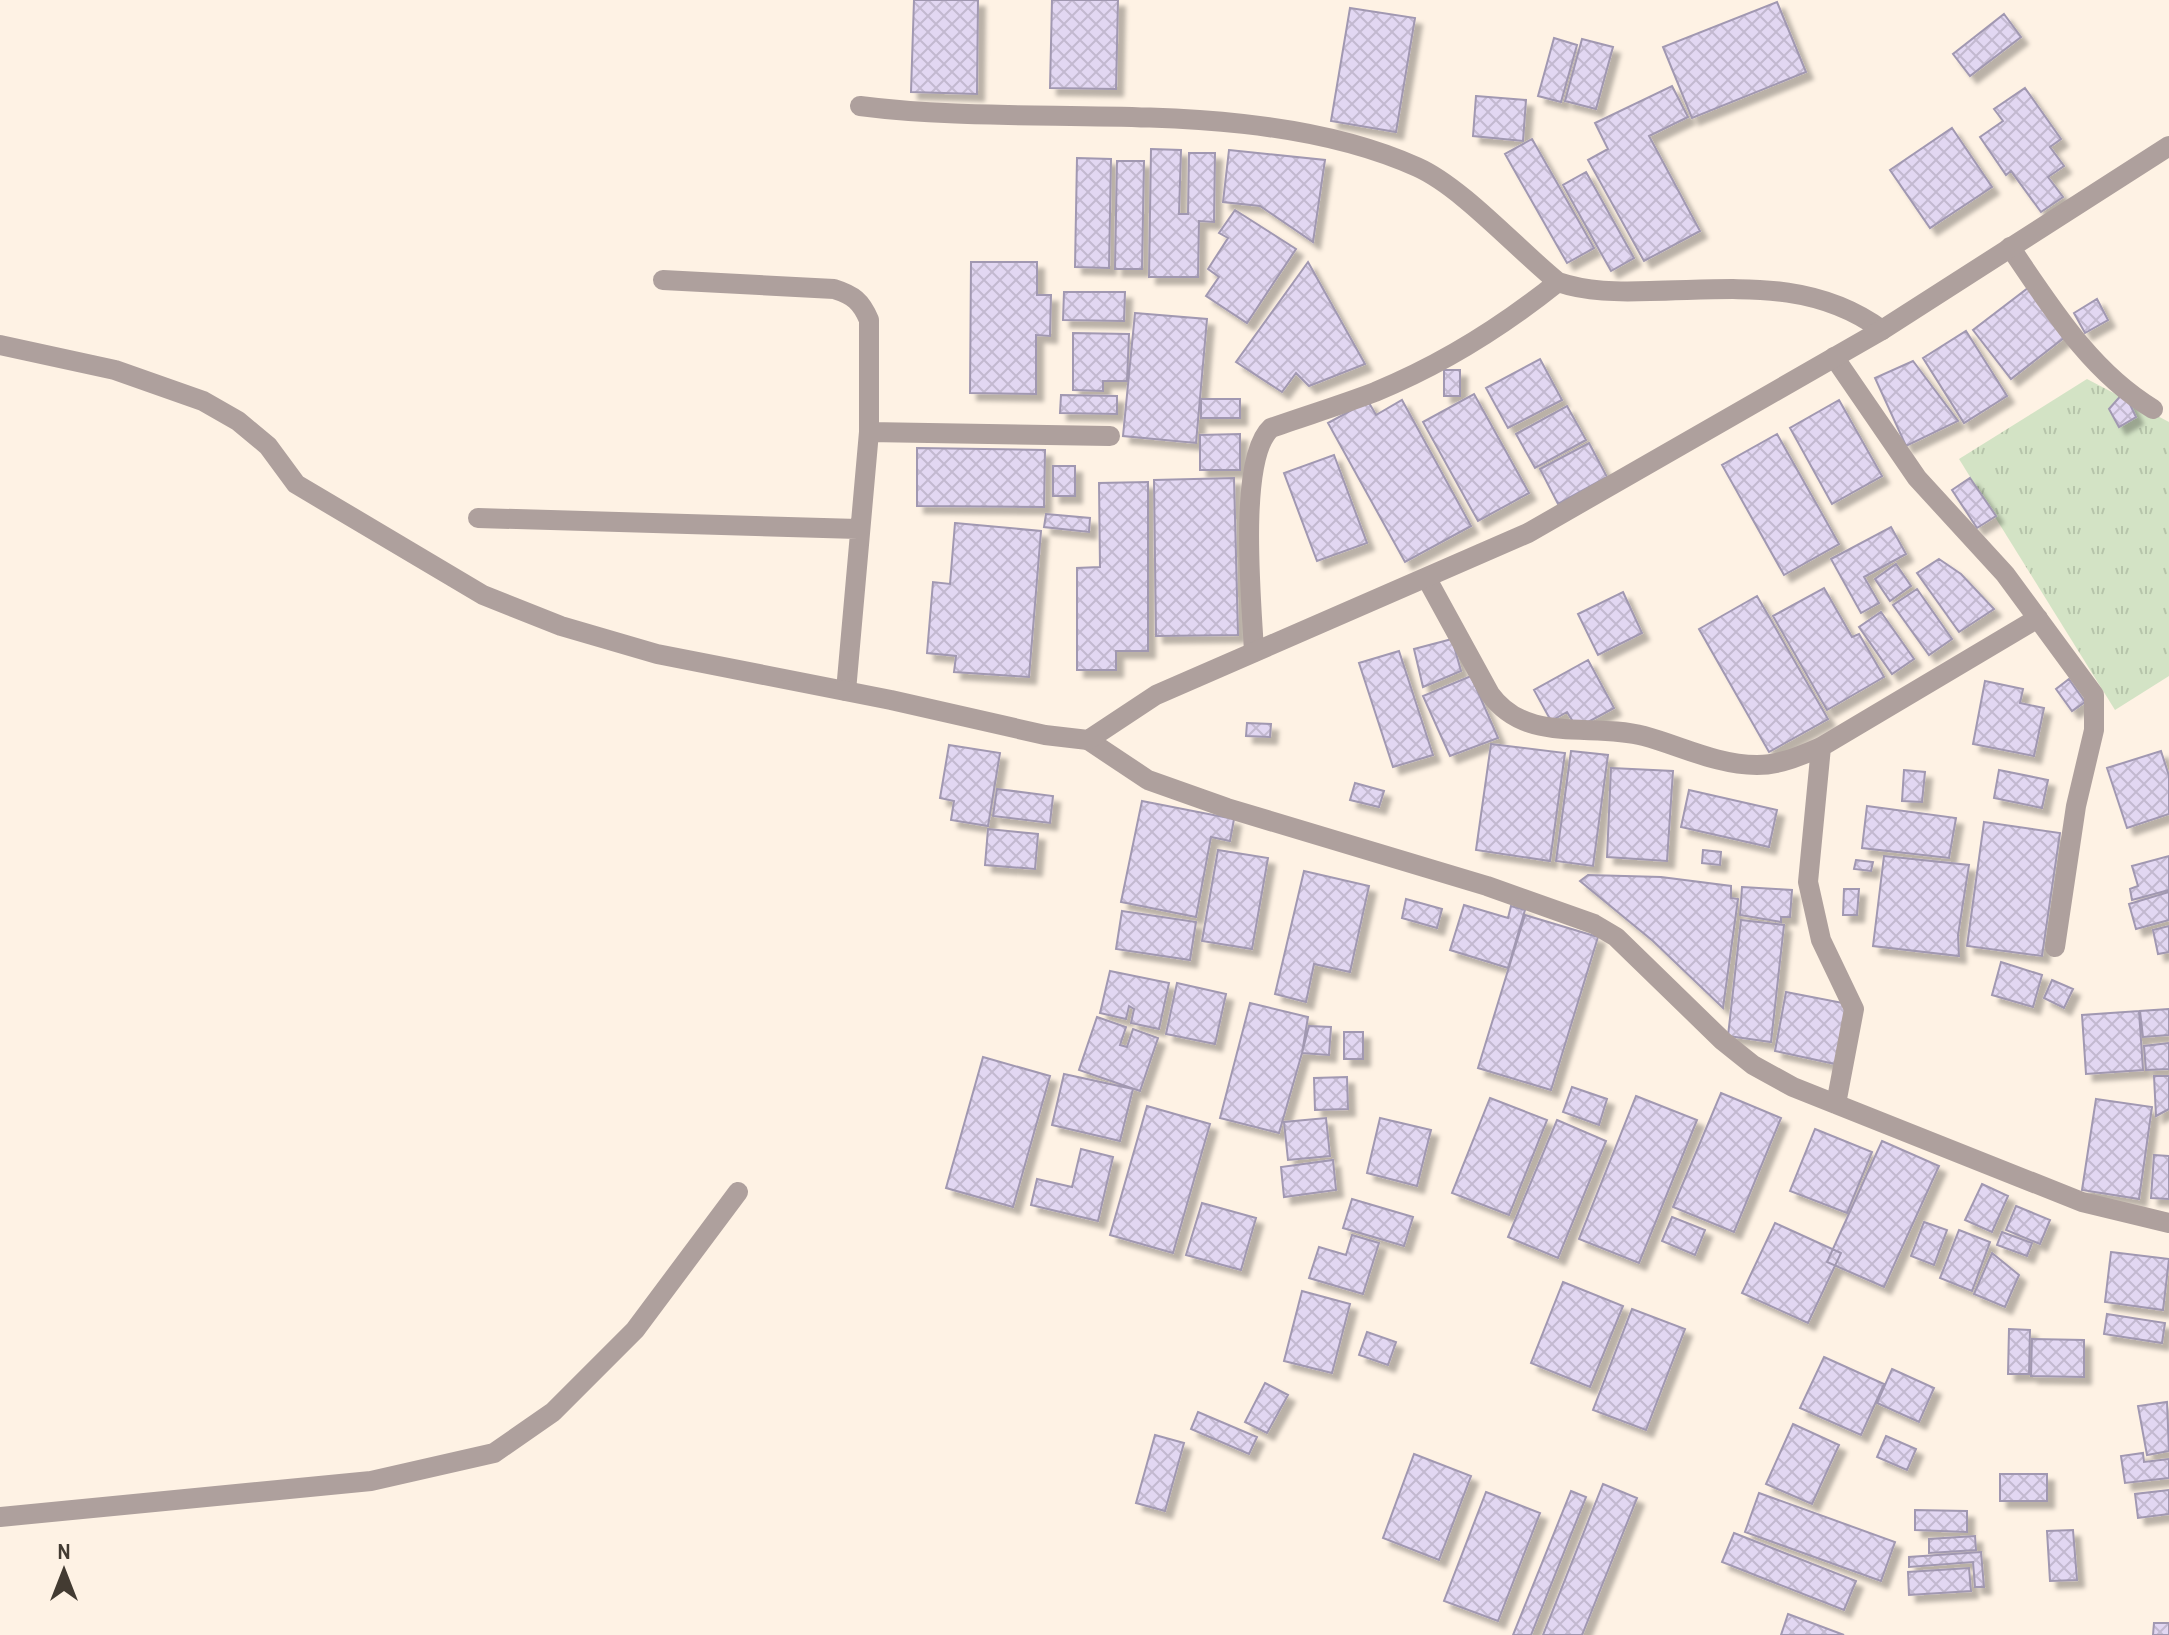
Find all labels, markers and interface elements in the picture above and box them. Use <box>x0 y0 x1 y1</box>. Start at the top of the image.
north arrow <box>24 1531 104 1611</box>
text: N <box>57 1536 71 1566</box>

